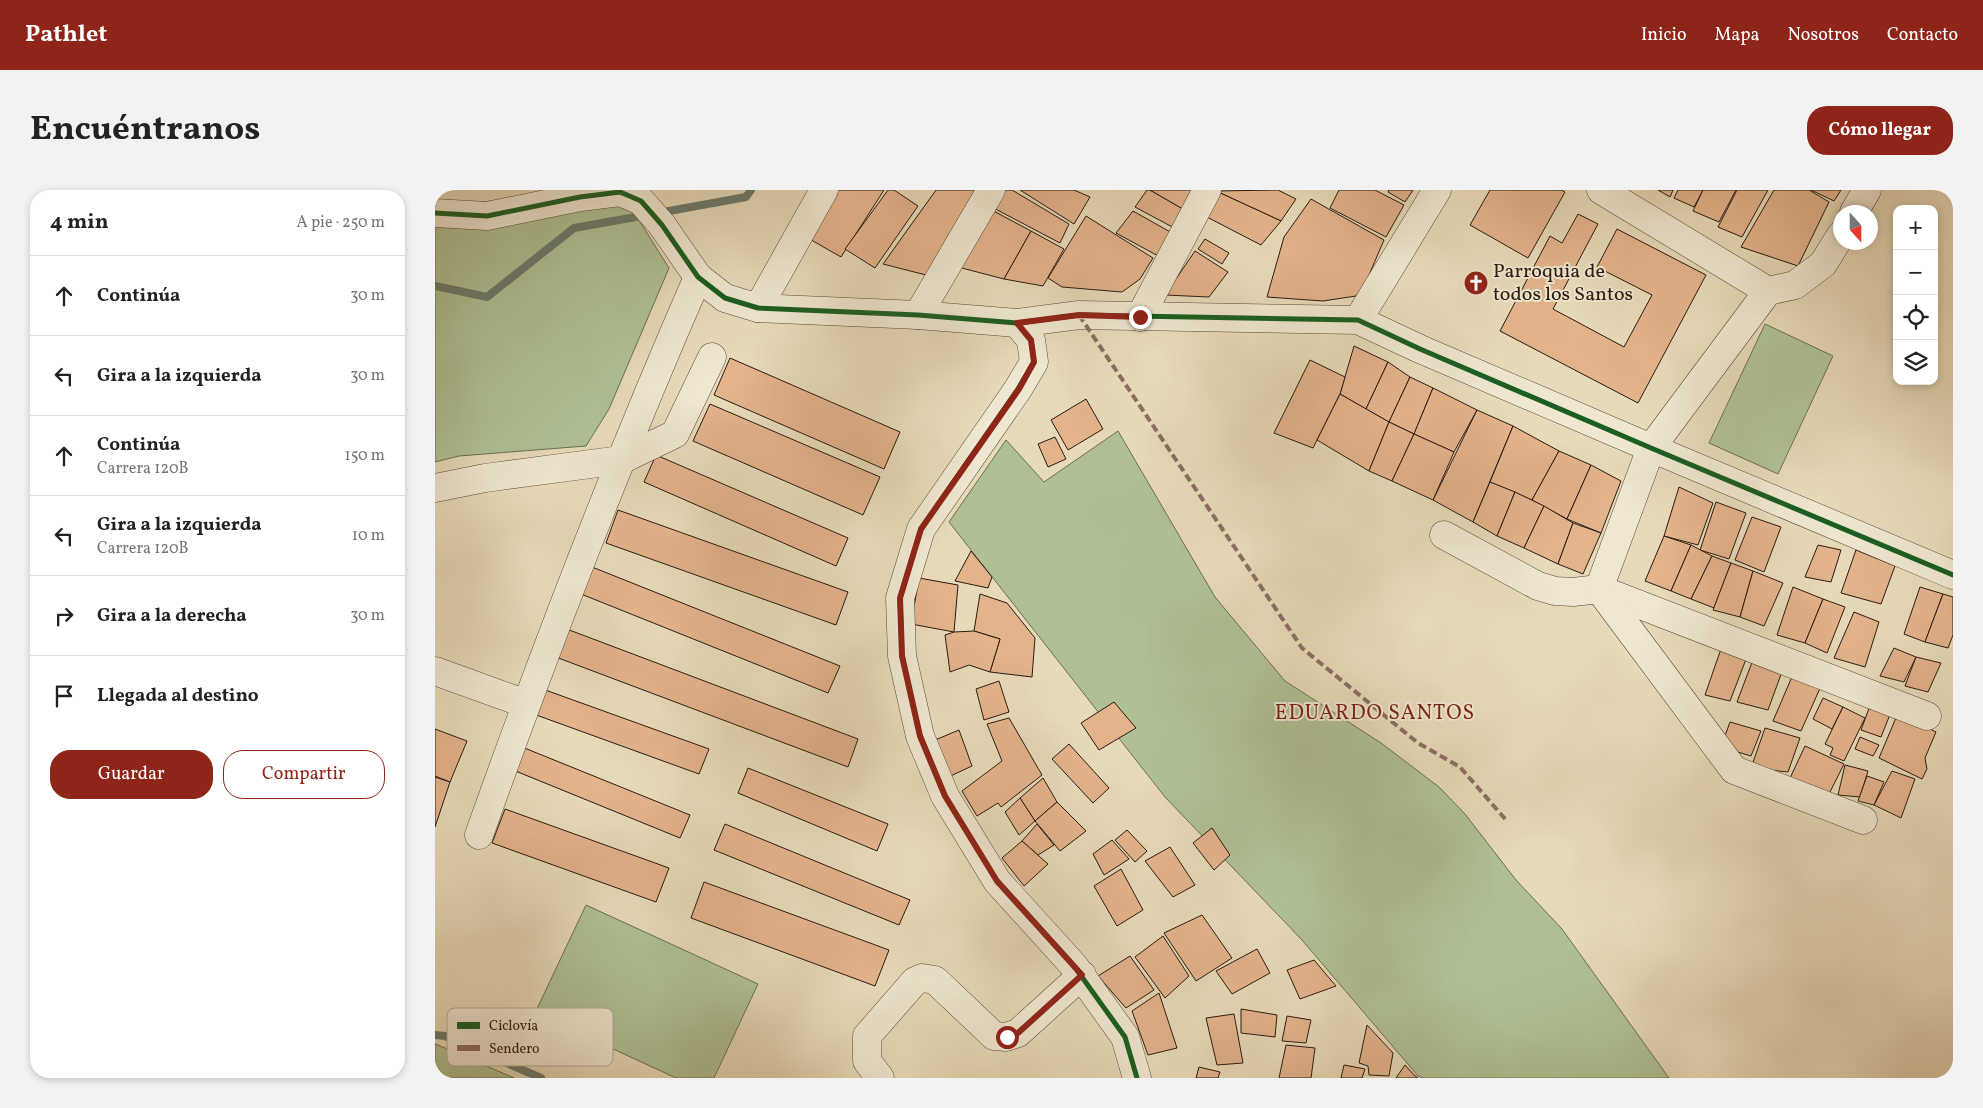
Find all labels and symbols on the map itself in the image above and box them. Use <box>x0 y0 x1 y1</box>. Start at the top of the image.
north arrow <box>1833 205 1878 250</box>
place label: Parroquia de todos los Santos <box>1493 258 1633 309</box>
church icon: Parroquia de todos los Santos <box>1463 270 1489 296</box>
route end <box>1129 306 1152 329</box>
district label: EDUARDO SANTOS <box>1275 699 1475 728</box>
legend <box>447 1008 613 1066</box>
text: Ciclovía <box>489 1017 538 1036</box>
route start <box>996 1026 1019 1049</box>
text: Sendero <box>489 1040 540 1059</box>

